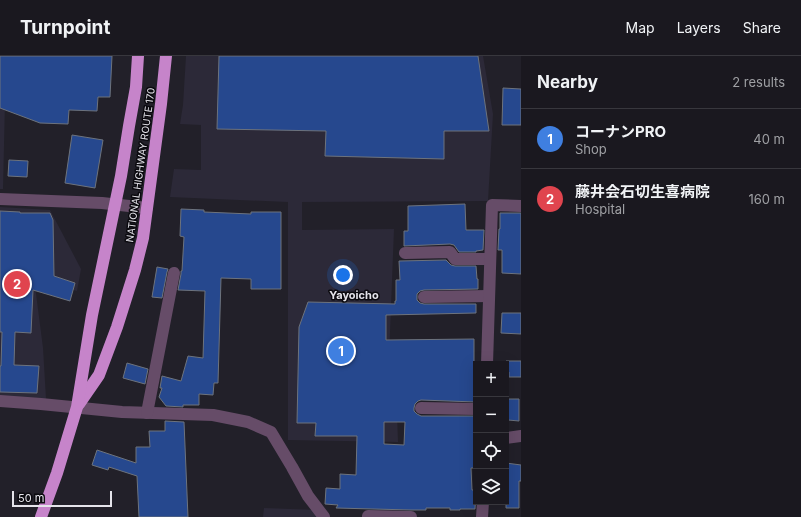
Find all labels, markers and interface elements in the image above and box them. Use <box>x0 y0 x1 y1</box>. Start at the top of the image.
text: Turnpoint <box>20 16 110 39</box>
text: Map <box>626 19 655 36</box>
text: Layers <box>677 19 721 36</box>
text: Share <box>743 19 781 36</box>
text: Nearby <box>537 72 598 92</box>
text: 2 results <box>732 74 785 90</box>
street label: NATIONAL HIGHWAY ROUTE 170 <box>123 87 157 243</box>
text: コーナンPRO <box>575 122 666 141</box>
text: 1 <box>547 131 553 147</box>
text: 40 m <box>753 131 785 147</box>
text: Shop <box>575 141 607 157</box>
text: 藤井会石切生喜病院 <box>575 182 710 201</box>
text: 2 <box>546 191 554 207</box>
text: 160 m <box>748 191 785 207</box>
text: Hospital <box>575 201 625 217</box>
your location <box>333 265 353 285</box>
pin: 2 <box>4 269 30 299</box>
district label: Yayoicho <box>329 288 379 302</box>
pin: 1 <box>328 336 354 366</box>
map controls <box>473 361 509 505</box>
button: + <box>473 361 509 397</box>
button: − <box>473 397 509 433</box>
button: locate <box>473 433 509 469</box>
button: layers <box>473 469 509 505</box>
scale bar <box>12 489 112 508</box>
text: 50 m <box>18 491 44 505</box>

